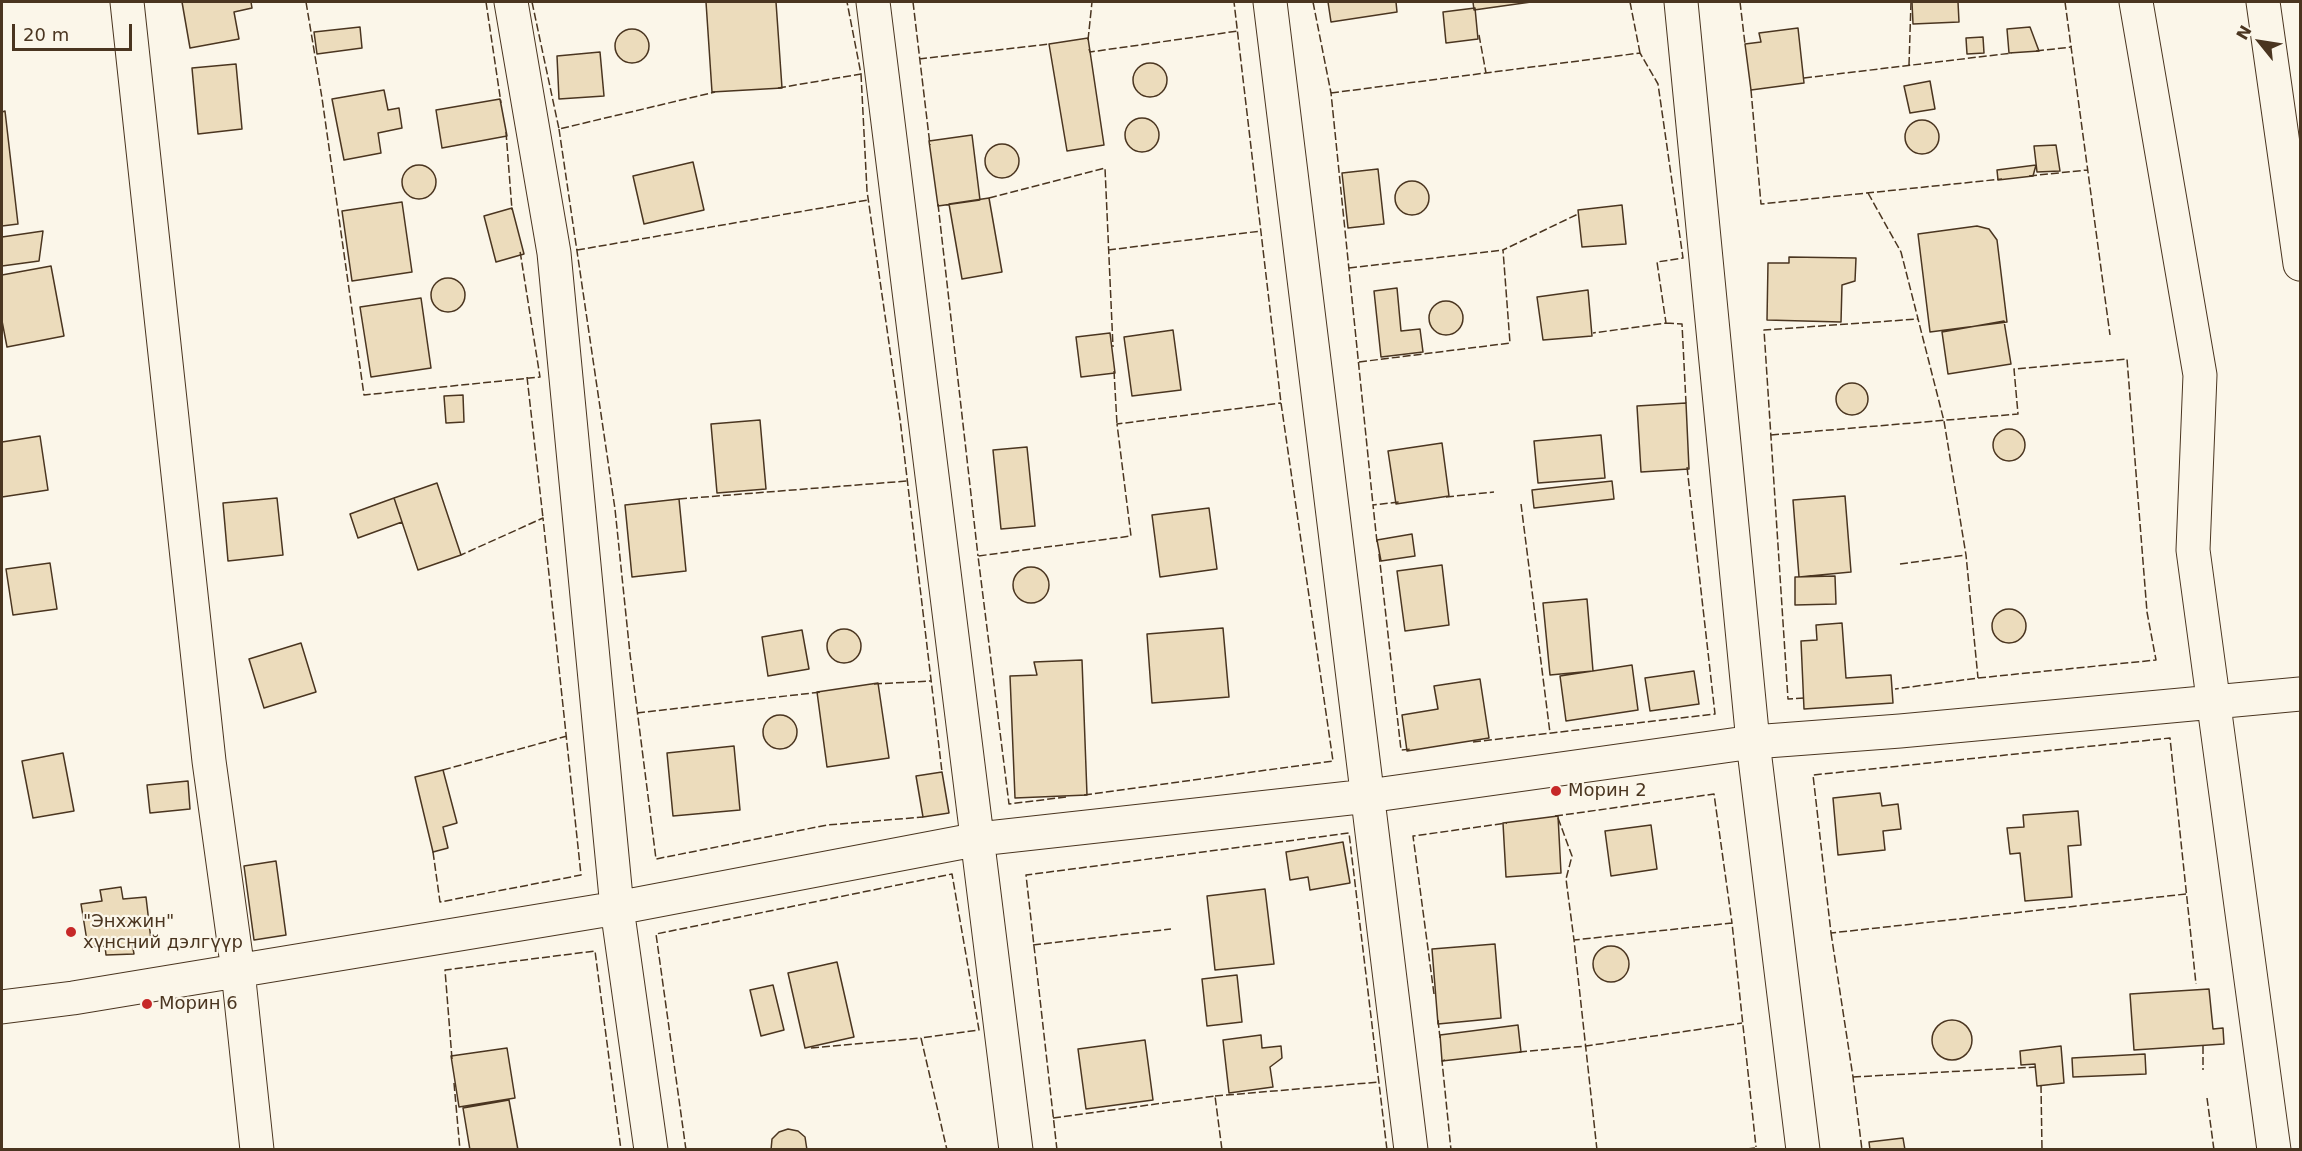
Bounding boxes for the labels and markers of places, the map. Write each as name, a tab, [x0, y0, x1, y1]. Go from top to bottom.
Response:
place label: Морин 2	[1568, 780, 1647, 802]
marker: Морин 2	[1549, 784, 1563, 798]
place label: "Энхжин" хүнсний дэлгүүр	[83, 911, 243, 954]
marker: "Энхжин" хүнсний дэлгүүр	[64, 925, 78, 939]
place label: Морин 6	[159, 993, 238, 1015]
marker: Морин 6	[140, 997, 154, 1011]

